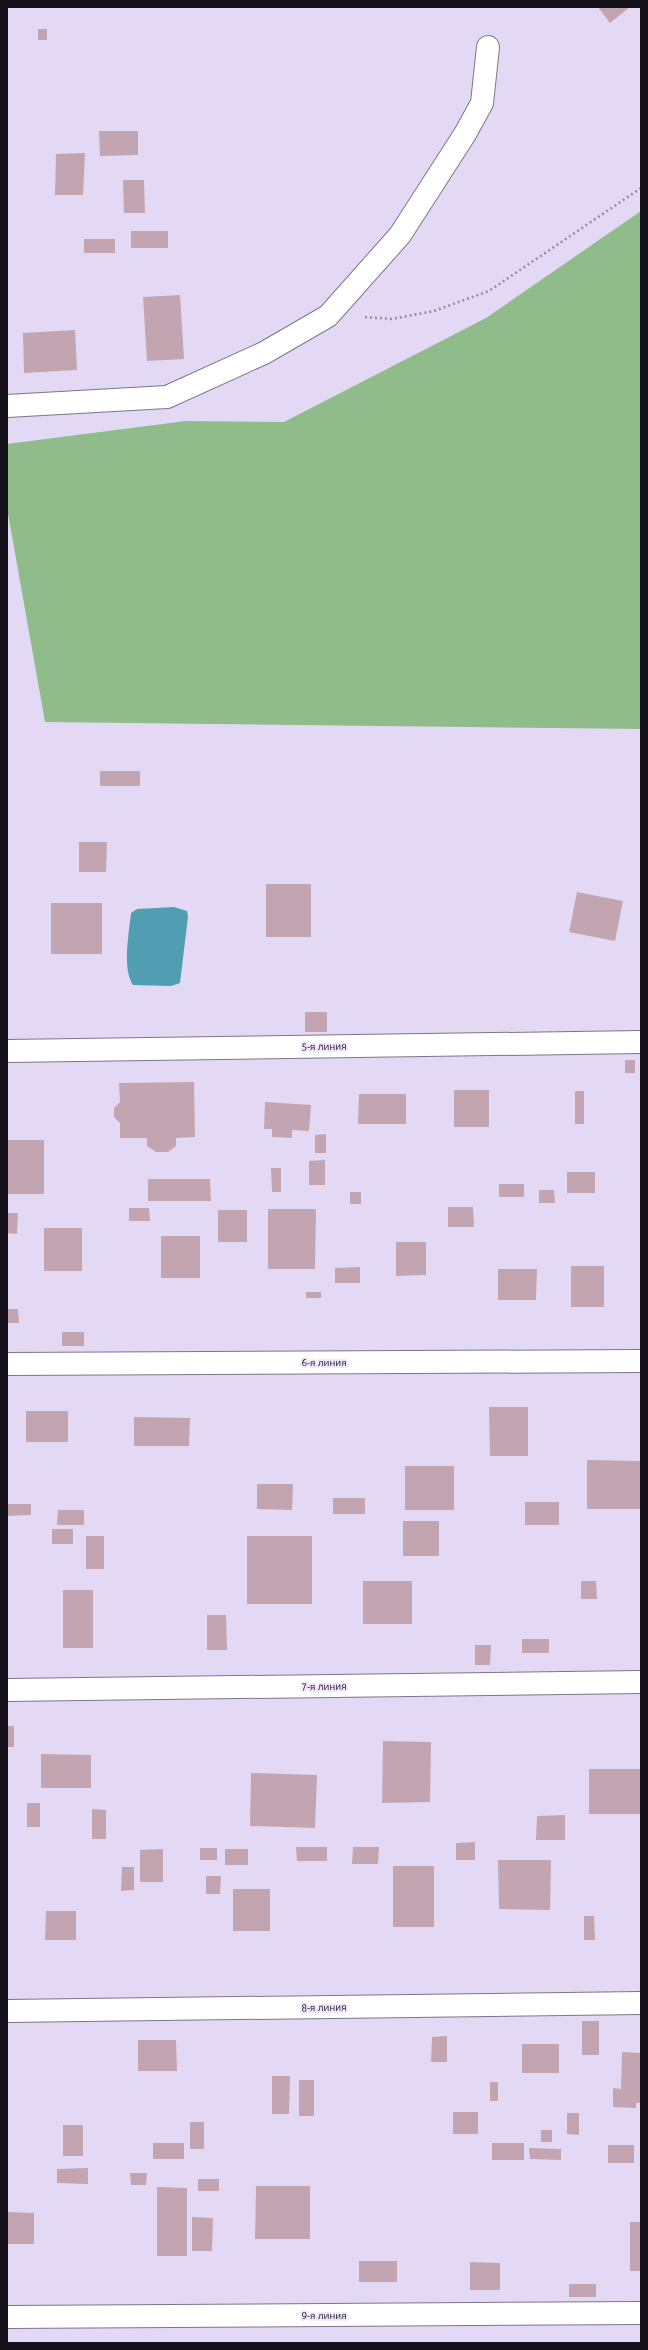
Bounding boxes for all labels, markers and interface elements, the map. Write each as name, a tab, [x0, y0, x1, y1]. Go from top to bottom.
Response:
street label: 5-я линия	[301, 1041, 347, 1052]
street label: 6-я линия	[301, 1357, 347, 1368]
street label: 7-я линия	[301, 1681, 347, 1692]
street label: 8-я линия	[301, 2002, 347, 2013]
street label: 9-я линия	[301, 2310, 347, 2321]

